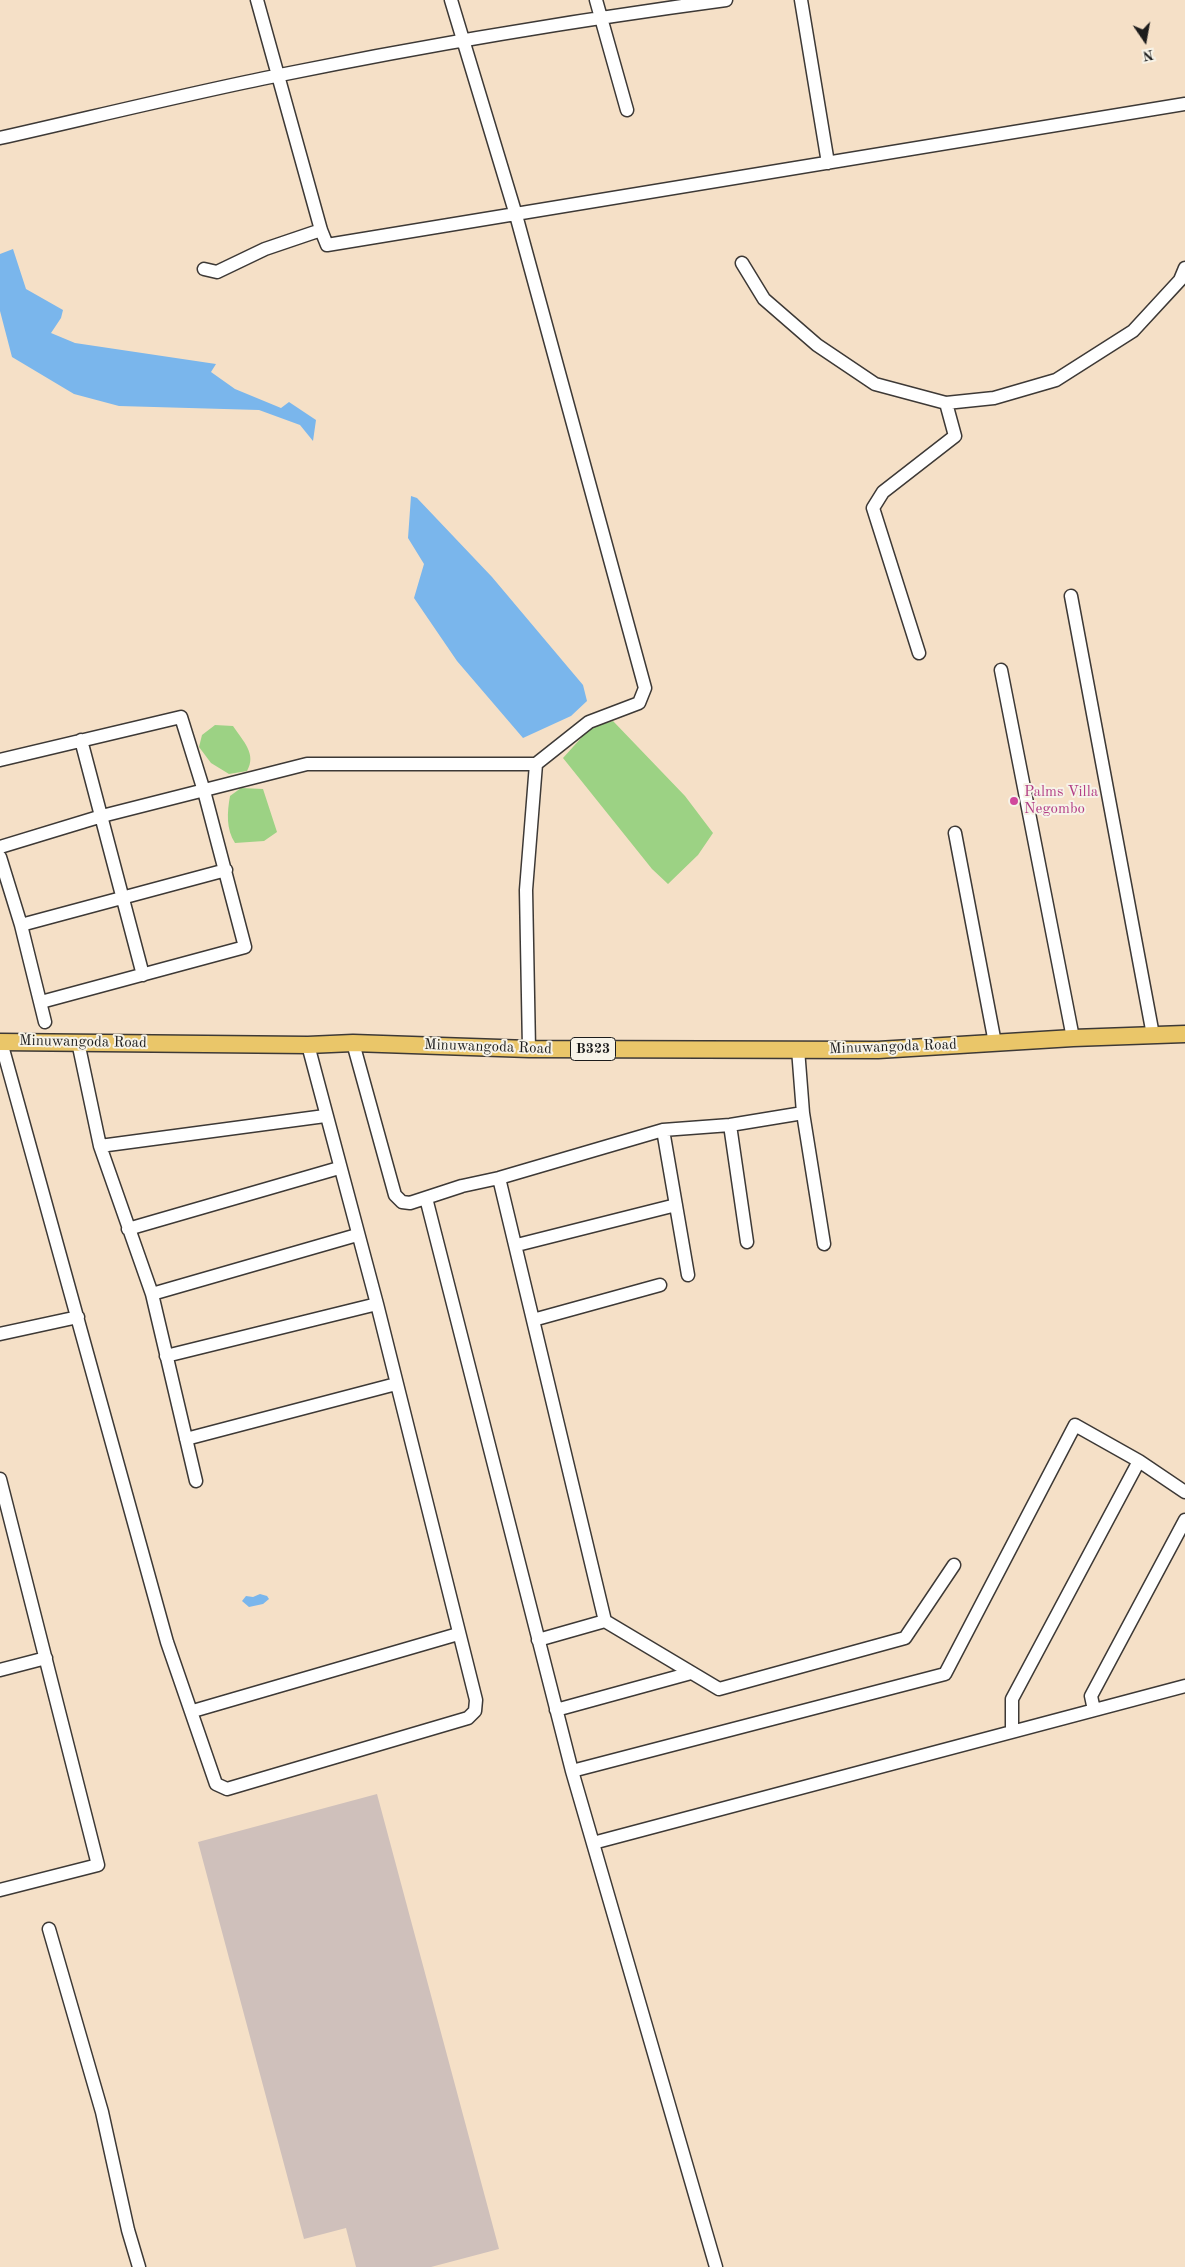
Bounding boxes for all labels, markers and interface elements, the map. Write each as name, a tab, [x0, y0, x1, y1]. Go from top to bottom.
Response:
north arrow	[1120, 15, 1170, 65]
text: N	[1141, 47, 1155, 63]
place label: Palms Villa Negombo	[1024, 783, 1098, 818]
marker: Palms Villa Negombo	[1008, 795, 1020, 807]
street label: Minuwangoda Road	[19, 1032, 147, 1052]
street label: Minuwangoda Road	[424, 1036, 552, 1058]
street label: Minuwangoda Road	[829, 1036, 957, 1058]
road number: B323	[570, 1038, 616, 1060]

